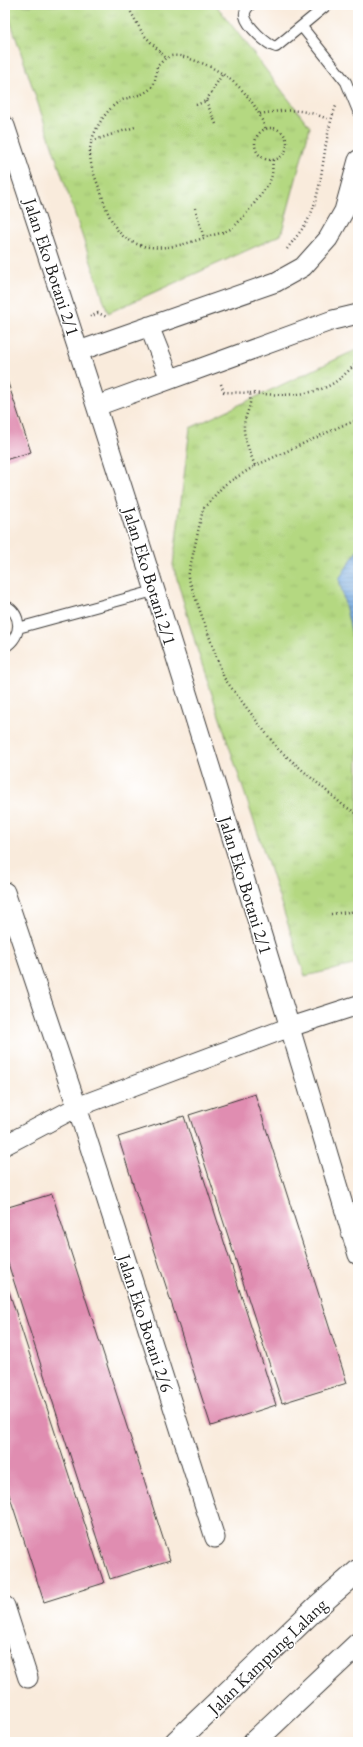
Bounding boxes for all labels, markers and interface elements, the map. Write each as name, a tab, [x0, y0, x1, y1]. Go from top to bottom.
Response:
street label: Jalan Eko Botani 2/1	[18, 193, 85, 339]
street label: Jalan Eko Botani 2/1	[117, 502, 182, 648]
street label: Jalan Eko Botani 2/1	[213, 811, 278, 957]
street label: Jalan Eko Botani 2/6	[112, 1249, 179, 1395]
street label: Jalan Kampung Lalang	[201, 1593, 332, 1720]

